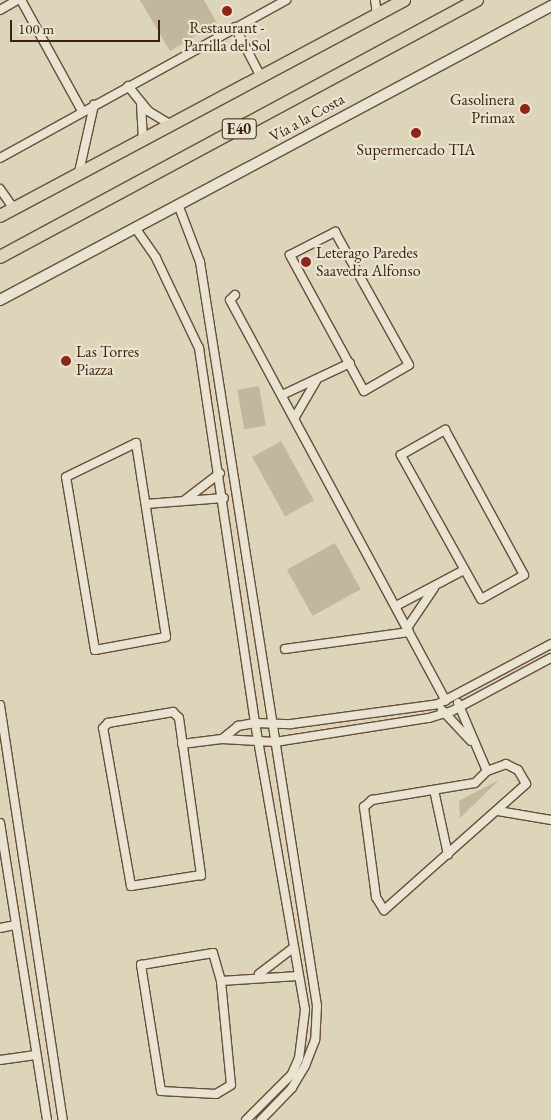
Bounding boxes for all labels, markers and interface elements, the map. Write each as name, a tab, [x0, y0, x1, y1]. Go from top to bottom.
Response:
marker: Restaurant - Parrilla del Sol	[221, 5, 233, 17]
scale bar	[12, 10, 162, 42]
place label: Restaurant - Parrilla del Sol	[184, 18, 270, 56]
text: 100 m	[18, 19, 54, 38]
street label: Vía a la Costa	[266, 90, 348, 146]
place label: Gasolinera Primax	[450, 90, 515, 128]
marker: Gasolinera Primax	[519, 103, 531, 115]
road number: E40	[222, 116, 256, 142]
marker: Supermercado TIA	[410, 127, 422, 139]
place label: Supermercado TIA	[357, 140, 475, 160]
place label: Leterago Paredes Saavedra Alfonso	[316, 243, 421, 281]
marker: Leterago Paredes Saavedra Alfonso	[300, 256, 312, 268]
place label: Las Torres Piazza	[76, 342, 139, 380]
marker: Las Torres Piazza	[60, 355, 72, 367]

